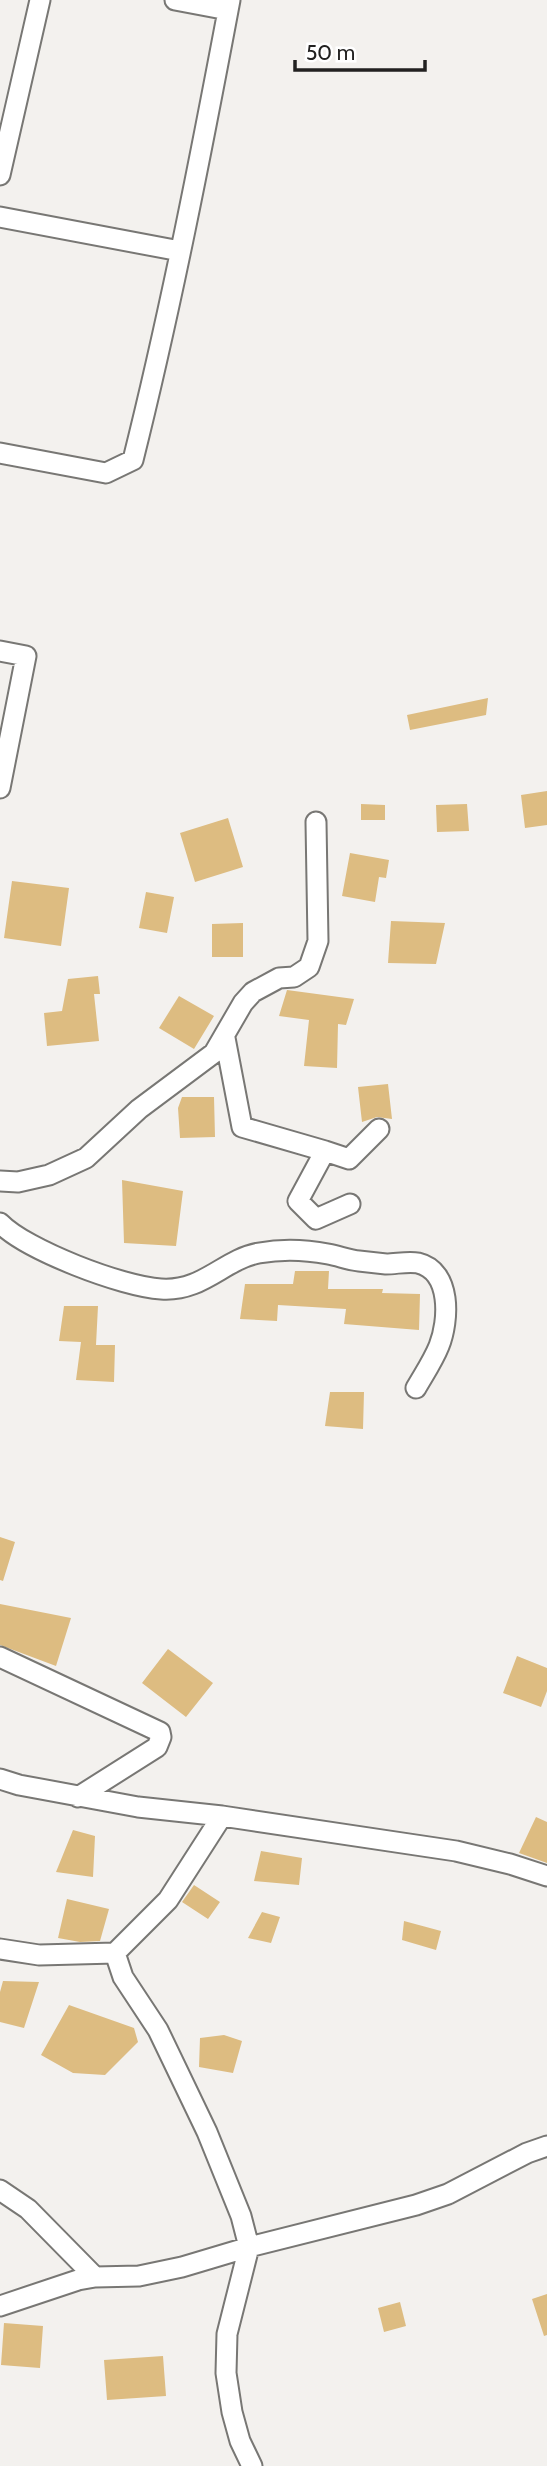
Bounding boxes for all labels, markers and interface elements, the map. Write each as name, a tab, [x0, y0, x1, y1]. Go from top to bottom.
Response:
scale bar	[295, 28, 424, 72]
text: 50 m	[306, 40, 355, 65]

